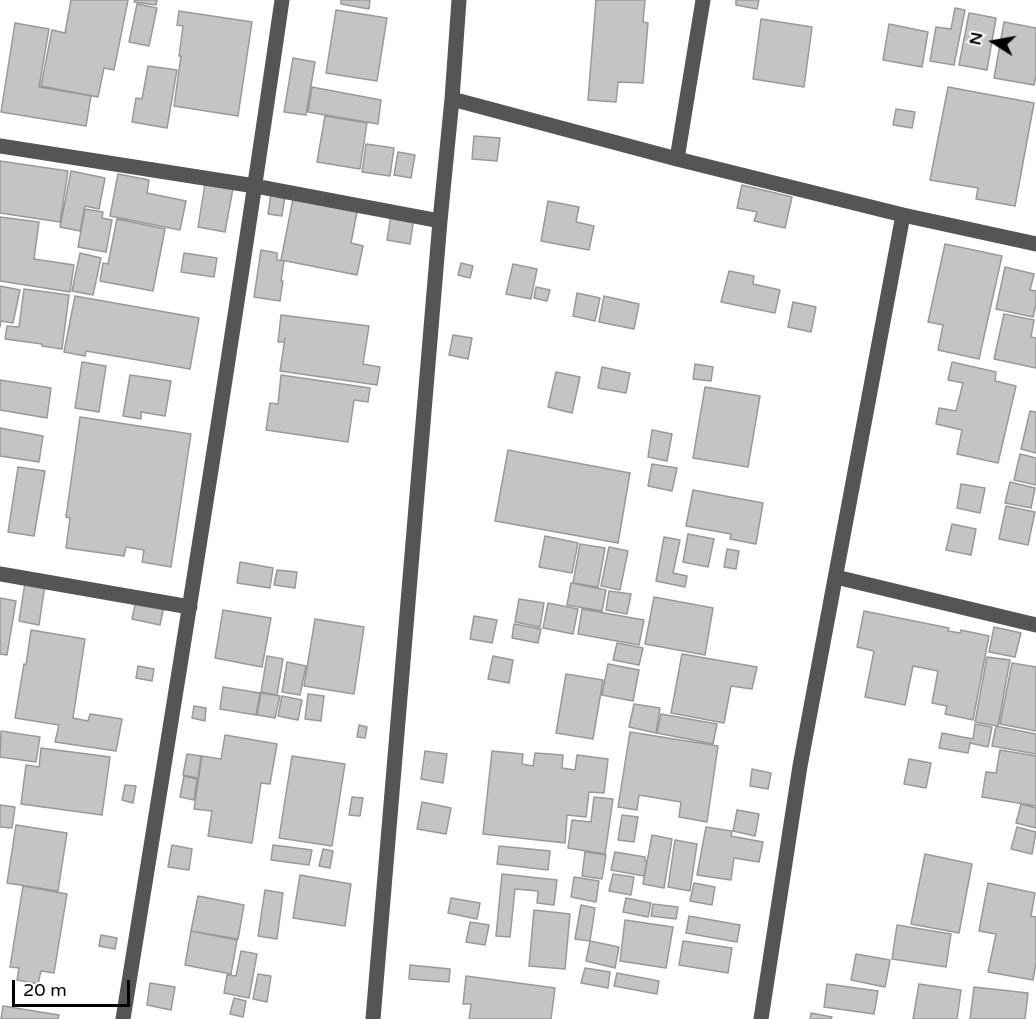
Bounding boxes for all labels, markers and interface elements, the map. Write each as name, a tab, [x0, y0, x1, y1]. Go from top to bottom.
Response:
north arrow	[964, 12, 1024, 72]
text: N	[965, 30, 987, 47]
scale bar	[15, 968, 134, 1006]
text: 20 m	[23, 979, 67, 1001]

